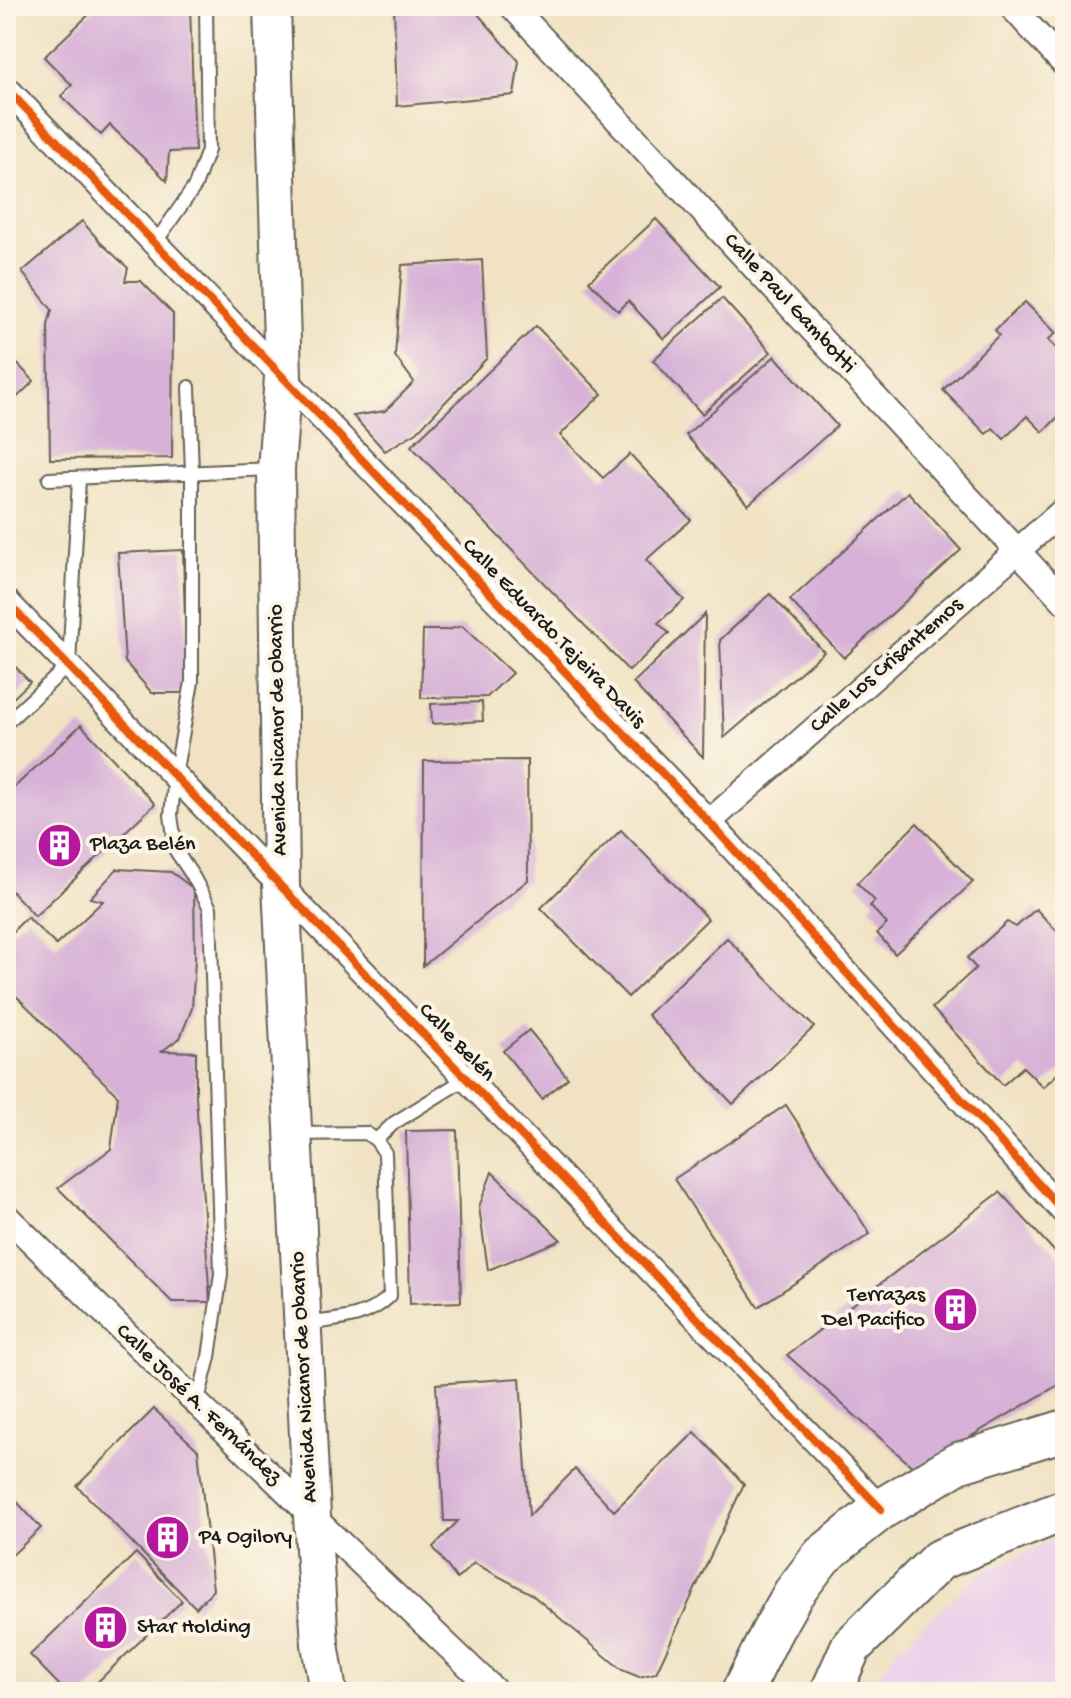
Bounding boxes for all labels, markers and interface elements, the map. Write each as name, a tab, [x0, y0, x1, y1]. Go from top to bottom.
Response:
street label: Calle Paul Gambotti	[717, 228, 861, 380]
street label: Calle Eduardo Tejeira Davis	[456, 534, 651, 735]
street label: Calle Los Crisantemos	[805, 592, 969, 739]
street label: Avenida Nicanor de Obarrio	[264, 604, 294, 856]
building icon: Plaza Belén	[35, 821, 83, 869]
place label: Plaza Belén	[89, 832, 196, 858]
street label: Calle Belén	[412, 998, 500, 1088]
street label: Avenida Nicanor de Obarrio	[285, 1251, 325, 1503]
place label: Terrazas Del Pacifico	[820, 1283, 926, 1334]
building icon: Terrazas Del Pacifico	[932, 1285, 980, 1333]
street label: Calle José A. Fernández	[110, 1319, 287, 1492]
building icon: P4 Ogilory	[144, 1514, 192, 1562]
place label: P4 Ogilory	[198, 1525, 292, 1551]
building icon: Star Holding	[82, 1604, 130, 1652]
place label: Star Holding	[137, 1615, 251, 1641]

